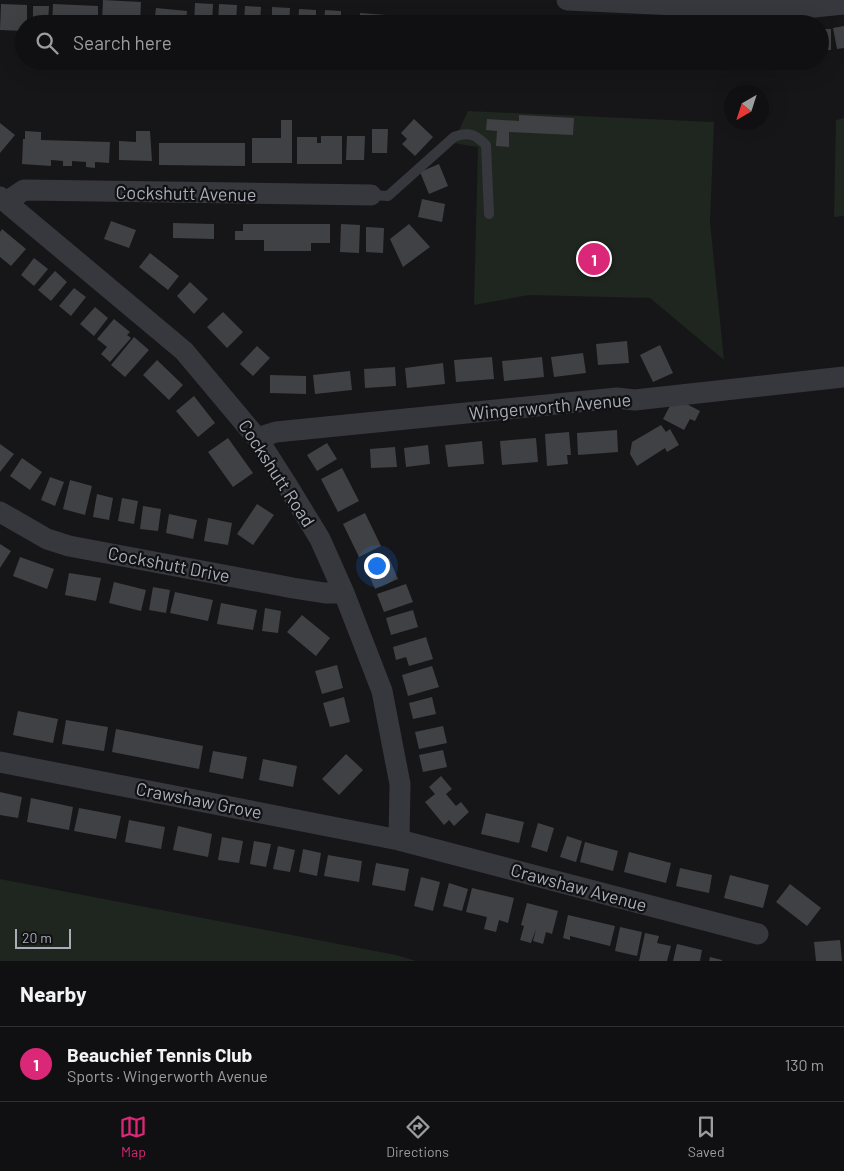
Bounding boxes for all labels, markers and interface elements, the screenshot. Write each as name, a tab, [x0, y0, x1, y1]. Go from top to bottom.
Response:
search box	[15, 15, 829, 70]
icon: search	[33, 29, 61, 57]
text: Search here	[73, 31, 172, 54]
north arrow	[724, 85, 769, 130]
street label: Cockshutt Avenue	[115, 181, 257, 205]
pin: 1	[578, 240, 610, 278]
street label: Wingerworth Avenue	[468, 388, 632, 424]
street label: Cockshutt Road	[234, 415, 320, 531]
street label: Cockshutt Drive	[106, 541, 232, 587]
your location	[364, 553, 390, 579]
street label: Crawshaw Grove	[134, 777, 264, 823]
street label: Crawshaw Avenue	[508, 858, 650, 916]
scale bar	[15, 926, 71, 949]
text: 20 m	[22, 929, 52, 946]
text: Nearby	[20, 981, 86, 1006]
text: Beauchief Tennis Club	[67, 1043, 252, 1066]
text: 1	[33, 1055, 39, 1074]
text: 130 m	[785, 1055, 824, 1074]
text: Sports · Wingerworth Avenue	[67, 1066, 268, 1085]
tab: Map	[119, 1113, 147, 1160]
tab: Directions	[386, 1113, 449, 1160]
tab: Saved	[688, 1113, 725, 1160]

